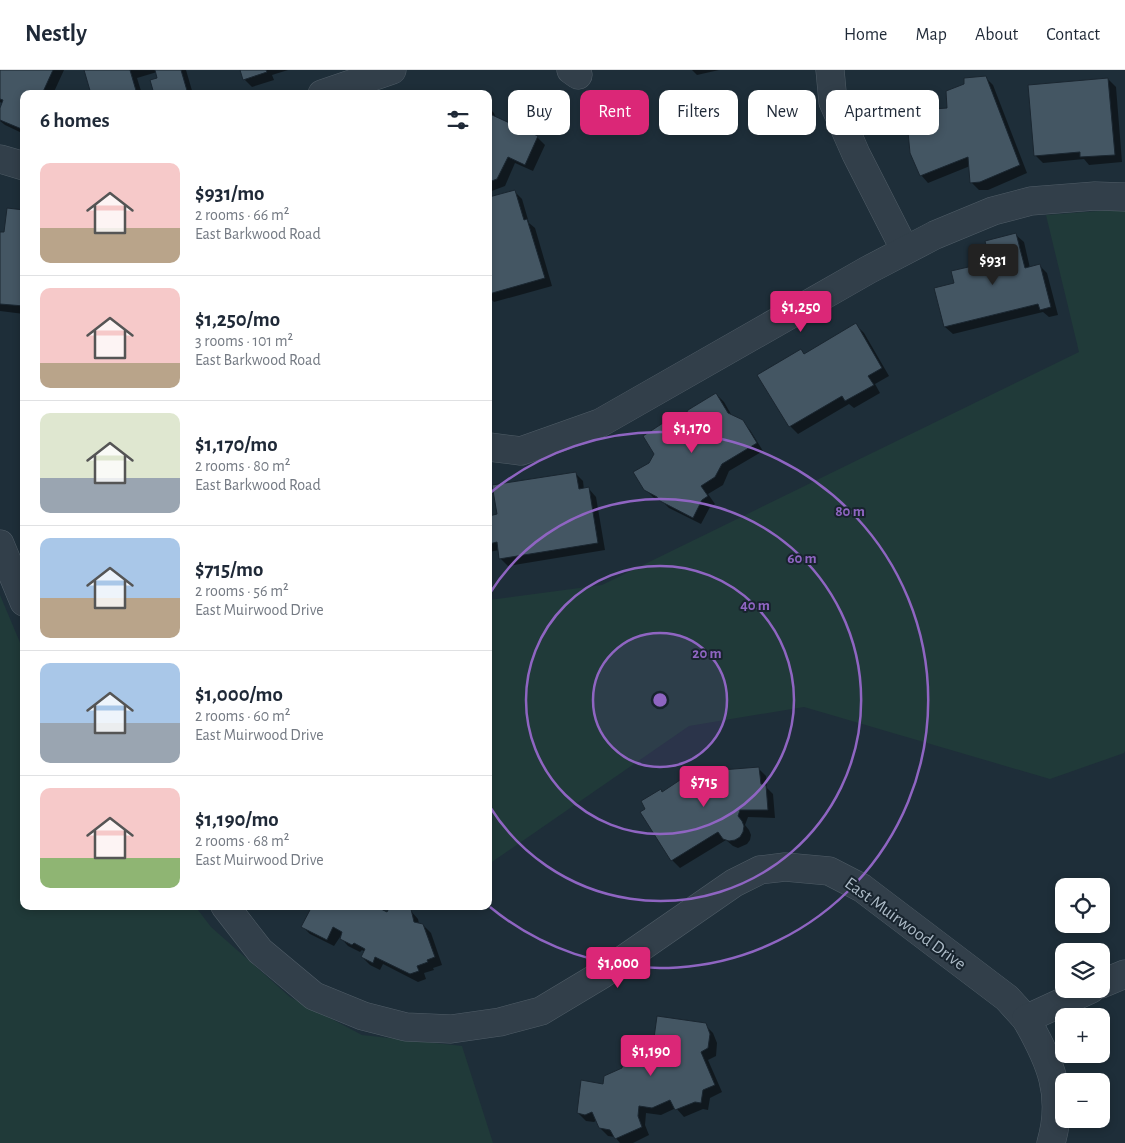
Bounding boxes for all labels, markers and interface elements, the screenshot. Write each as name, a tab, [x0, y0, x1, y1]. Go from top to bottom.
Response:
text: Nestly	[25, 22, 87, 46]
text: Home	[844, 26, 887, 44]
text: Map	[915, 26, 947, 44]
text: About	[975, 26, 1018, 44]
text: Contact	[1046, 26, 1100, 44]
chip: Buy	[508, 90, 570, 135]
chip: Rent	[580, 90, 649, 135]
chip: Filters	[659, 90, 738, 135]
chip: New	[748, 90, 816, 135]
chip: Apartment	[826, 90, 939, 135]
icon: filters	[444, 106, 472, 134]
text: 6 homes	[40, 110, 110, 131]
icon: home	[80, 183, 140, 243]
text: $931/mo	[195, 183, 265, 204]
text: 2 rooms · 66 m²	[195, 207, 289, 223]
text: East Barkwood Road	[195, 226, 321, 242]
pin: $931	[963, 244, 1023, 286]
text: $931	[979, 252, 1007, 268]
pin: $1,250	[760, 290, 842, 333]
text: $1,250	[781, 299, 821, 315]
icon: home	[80, 308, 140, 368]
text: $1,250/mo	[195, 309, 280, 330]
text: 3 rooms · 101 m²	[195, 333, 293, 349]
text: East Barkwood Road	[195, 352, 321, 368]
pin: $1,170	[651, 412, 733, 454]
text: $1,170	[673, 420, 711, 436]
icon: home	[80, 433, 140, 493]
text: $1,170/mo	[195, 434, 278, 455]
text: 2 rooms · 80 m²	[195, 458, 290, 474]
text: East Barkwood Road	[195, 477, 321, 493]
text: 80 m	[835, 504, 865, 519]
text: 60 m	[787, 551, 817, 566]
icon: home	[80, 558, 140, 618]
text: $715/mo	[195, 559, 263, 580]
text: 2 rooms · 56 m²	[195, 583, 289, 599]
text: 40 m	[740, 598, 770, 613]
text: East Muirwood Drive	[195, 602, 324, 618]
text: 20 m	[692, 646, 722, 661]
icon: home	[80, 683, 140, 743]
text: $1,000/mo	[195, 684, 283, 705]
centre of rings	[651, 691, 669, 709]
text: 2 rooms · 60 m²	[195, 708, 290, 724]
text: East Muirwood Drive	[195, 727, 324, 743]
pin: $715	[674, 766, 734, 808]
text: $715	[691, 774, 717, 790]
icon: home	[80, 808, 140, 868]
text: $1,190/mo	[195, 809, 279, 830]
text: 2 rooms · 68 m²	[195, 833, 289, 849]
text: East Muirwood Drive	[195, 852, 324, 868]
street label: East Muirwood Drive	[841, 874, 969, 974]
map controls	[1055, 878, 1110, 1128]
button: locate	[1055, 878, 1110, 933]
button: layers	[1055, 943, 1110, 998]
pin: $1,000	[577, 946, 659, 989]
text: $1,000	[597, 955, 639, 971]
button: +	[1055, 1008, 1110, 1063]
pin: $1,190	[610, 1034, 692, 1077]
text: $1,190	[632, 1043, 670, 1059]
button: −	[1055, 1073, 1110, 1128]

